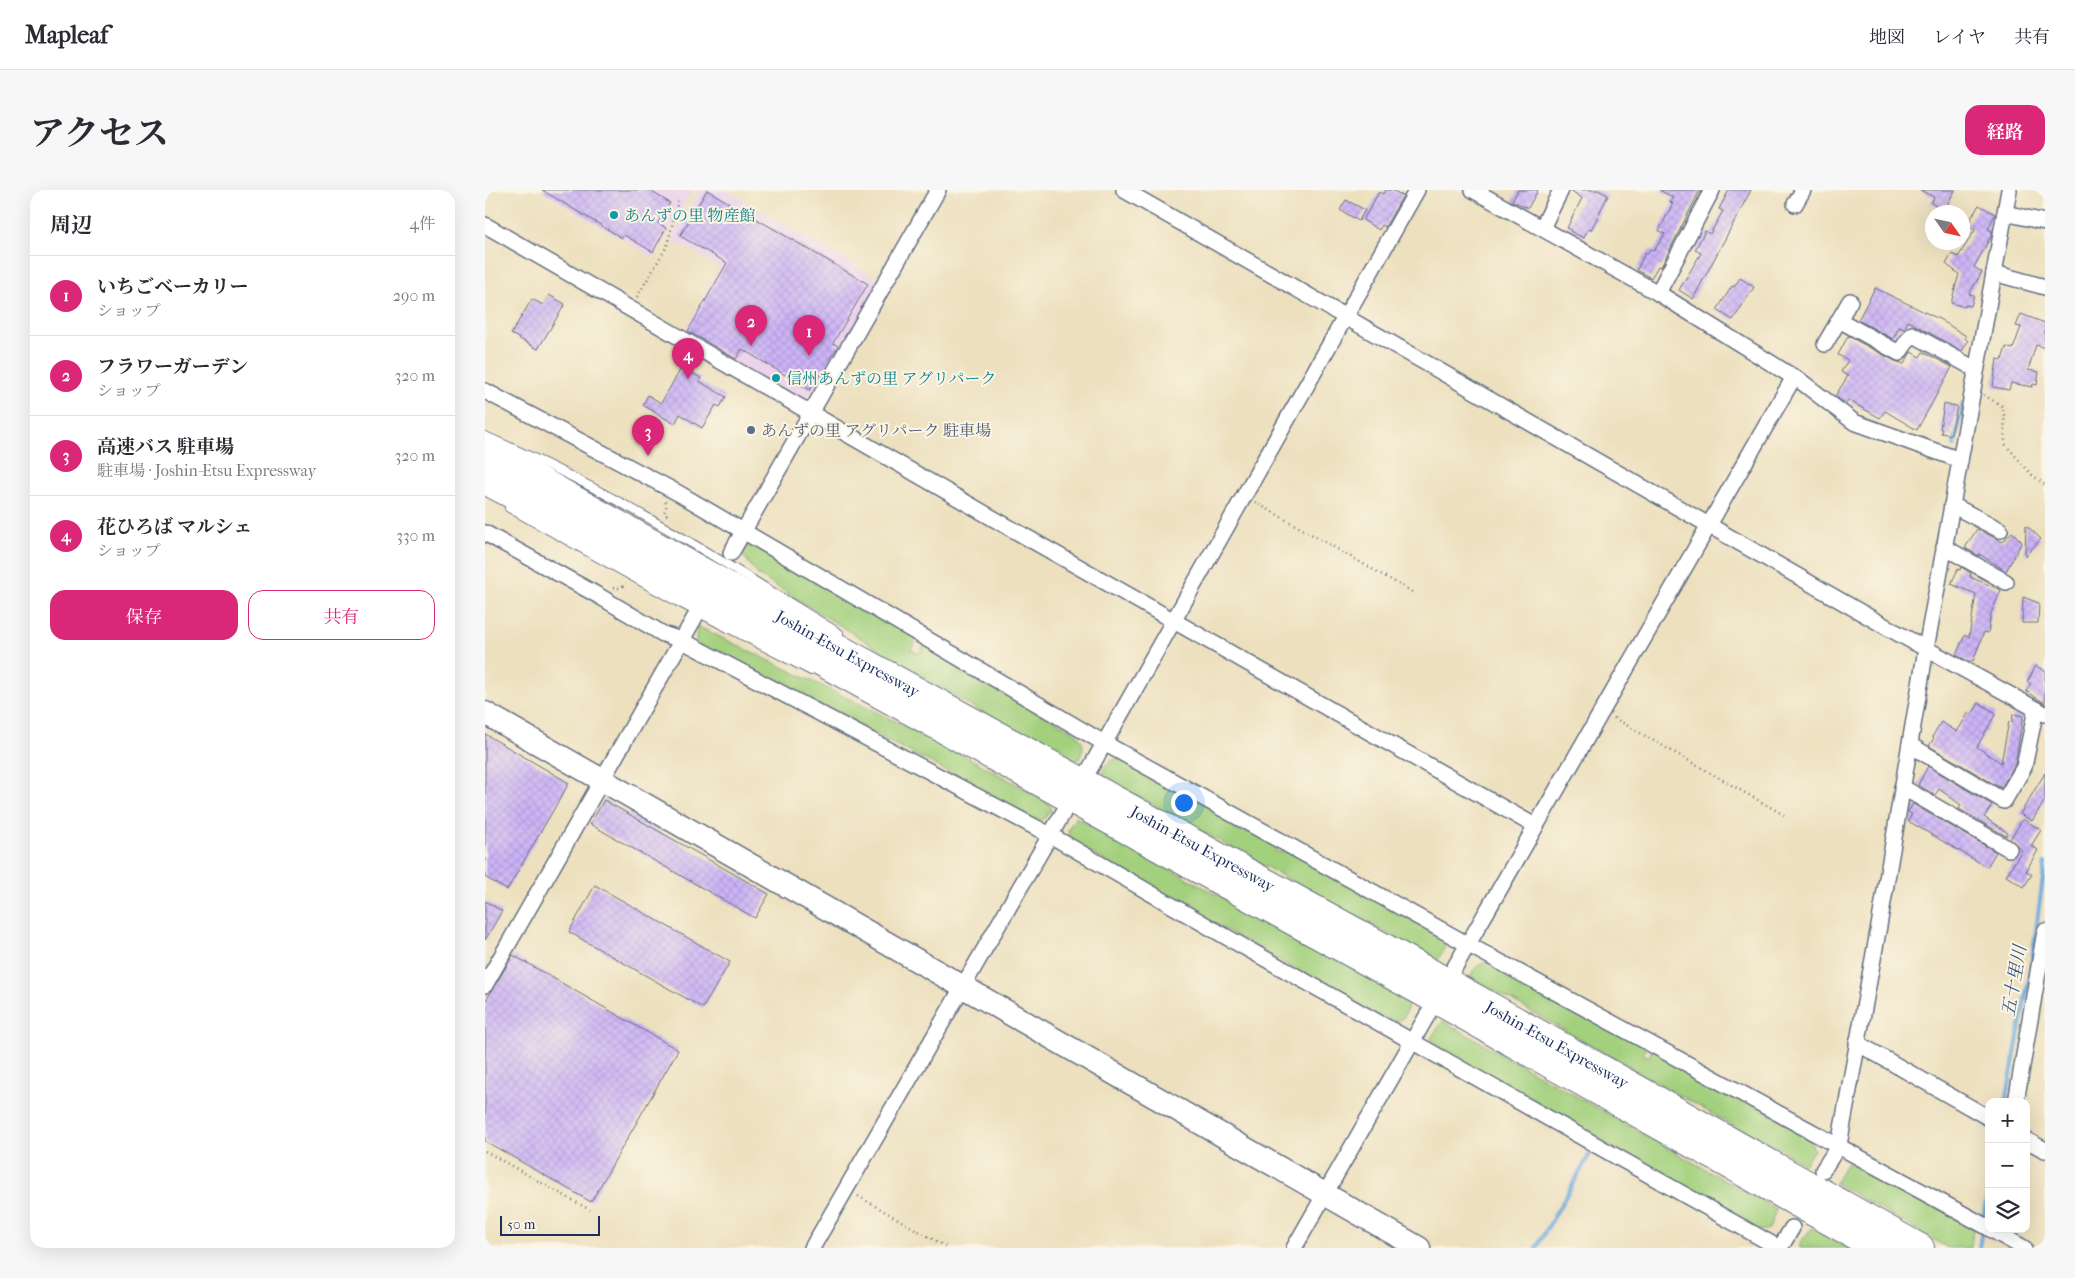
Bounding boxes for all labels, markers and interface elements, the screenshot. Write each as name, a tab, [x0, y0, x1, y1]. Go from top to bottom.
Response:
text: Mapleaf	[25, 21, 108, 49]
text: 地図	[1869, 27, 1905, 48]
text: レイヤ	[1933, 27, 1986, 48]
text: 共有	[2014, 27, 2050, 48]
button: 経路	[1965, 105, 2045, 155]
text: アクセス	[30, 113, 169, 154]
north arrow	[1925, 205, 1970, 250]
place label: あんずの里 物産館	[624, 206, 755, 225]
marker: あんずの里 物産館	[608, 209, 620, 221]
text: 周辺	[50, 213, 92, 237]
text: 4件	[410, 214, 435, 233]
text: いちごベーカリー	[97, 276, 249, 298]
text: 1	[63, 286, 69, 305]
text: 290 m	[393, 286, 435, 305]
text: ショップ	[97, 301, 161, 320]
pin: 2	[735, 305, 767, 346]
pin: 1	[793, 315, 825, 356]
pin: 4	[672, 338, 704, 379]
text: フラワーガーデン	[97, 356, 248, 378]
text: 2	[62, 366, 70, 385]
text: 320 m	[395, 366, 435, 385]
place label: 信州あんずの里 アグリパーク	[786, 369, 996, 388]
marker: 信州あんずの里 アグリパーク	[770, 372, 782, 384]
text: ショップ	[97, 381, 161, 400]
pin: 3	[632, 415, 664, 456]
place label: あんずの里 アグリパーク 駐車場	[761, 421, 991, 440]
marker: あんずの里 アグリパーク 駐車場	[745, 424, 757, 436]
text: 高速バス 駐車場	[97, 436, 234, 458]
text: 3	[63, 446, 69, 465]
text: 320 m	[395, 446, 435, 465]
text: 駐車場 · Joshin-Etsu Expressway	[97, 461, 316, 480]
text: 花ひろば マルシェ	[97, 516, 252, 538]
text: 4	[61, 526, 71, 545]
text: 330 m	[396, 526, 435, 545]
text: ショップ	[97, 541, 161, 560]
button: 保存	[50, 590, 238, 640]
button: 共有	[248, 590, 435, 640]
street label: Joshin-Etsu Expressway	[771, 605, 923, 701]
your location	[1171, 790, 1197, 816]
street label: Joshin-Etsu Expressway	[1126, 801, 1278, 896]
water label: 五十里川	[1998, 942, 2031, 1018]
street label: Joshin-Etsu Expressway	[1480, 996, 1632, 1093]
map controls	[1985, 1098, 2030, 1233]
button: +	[1985, 1098, 2030, 1143]
button: −	[1985, 1143, 2030, 1188]
button: layers	[1985, 1188, 2030, 1233]
scale bar	[500, 1213, 600, 1236]
text: 50 m	[507, 1216, 535, 1233]

